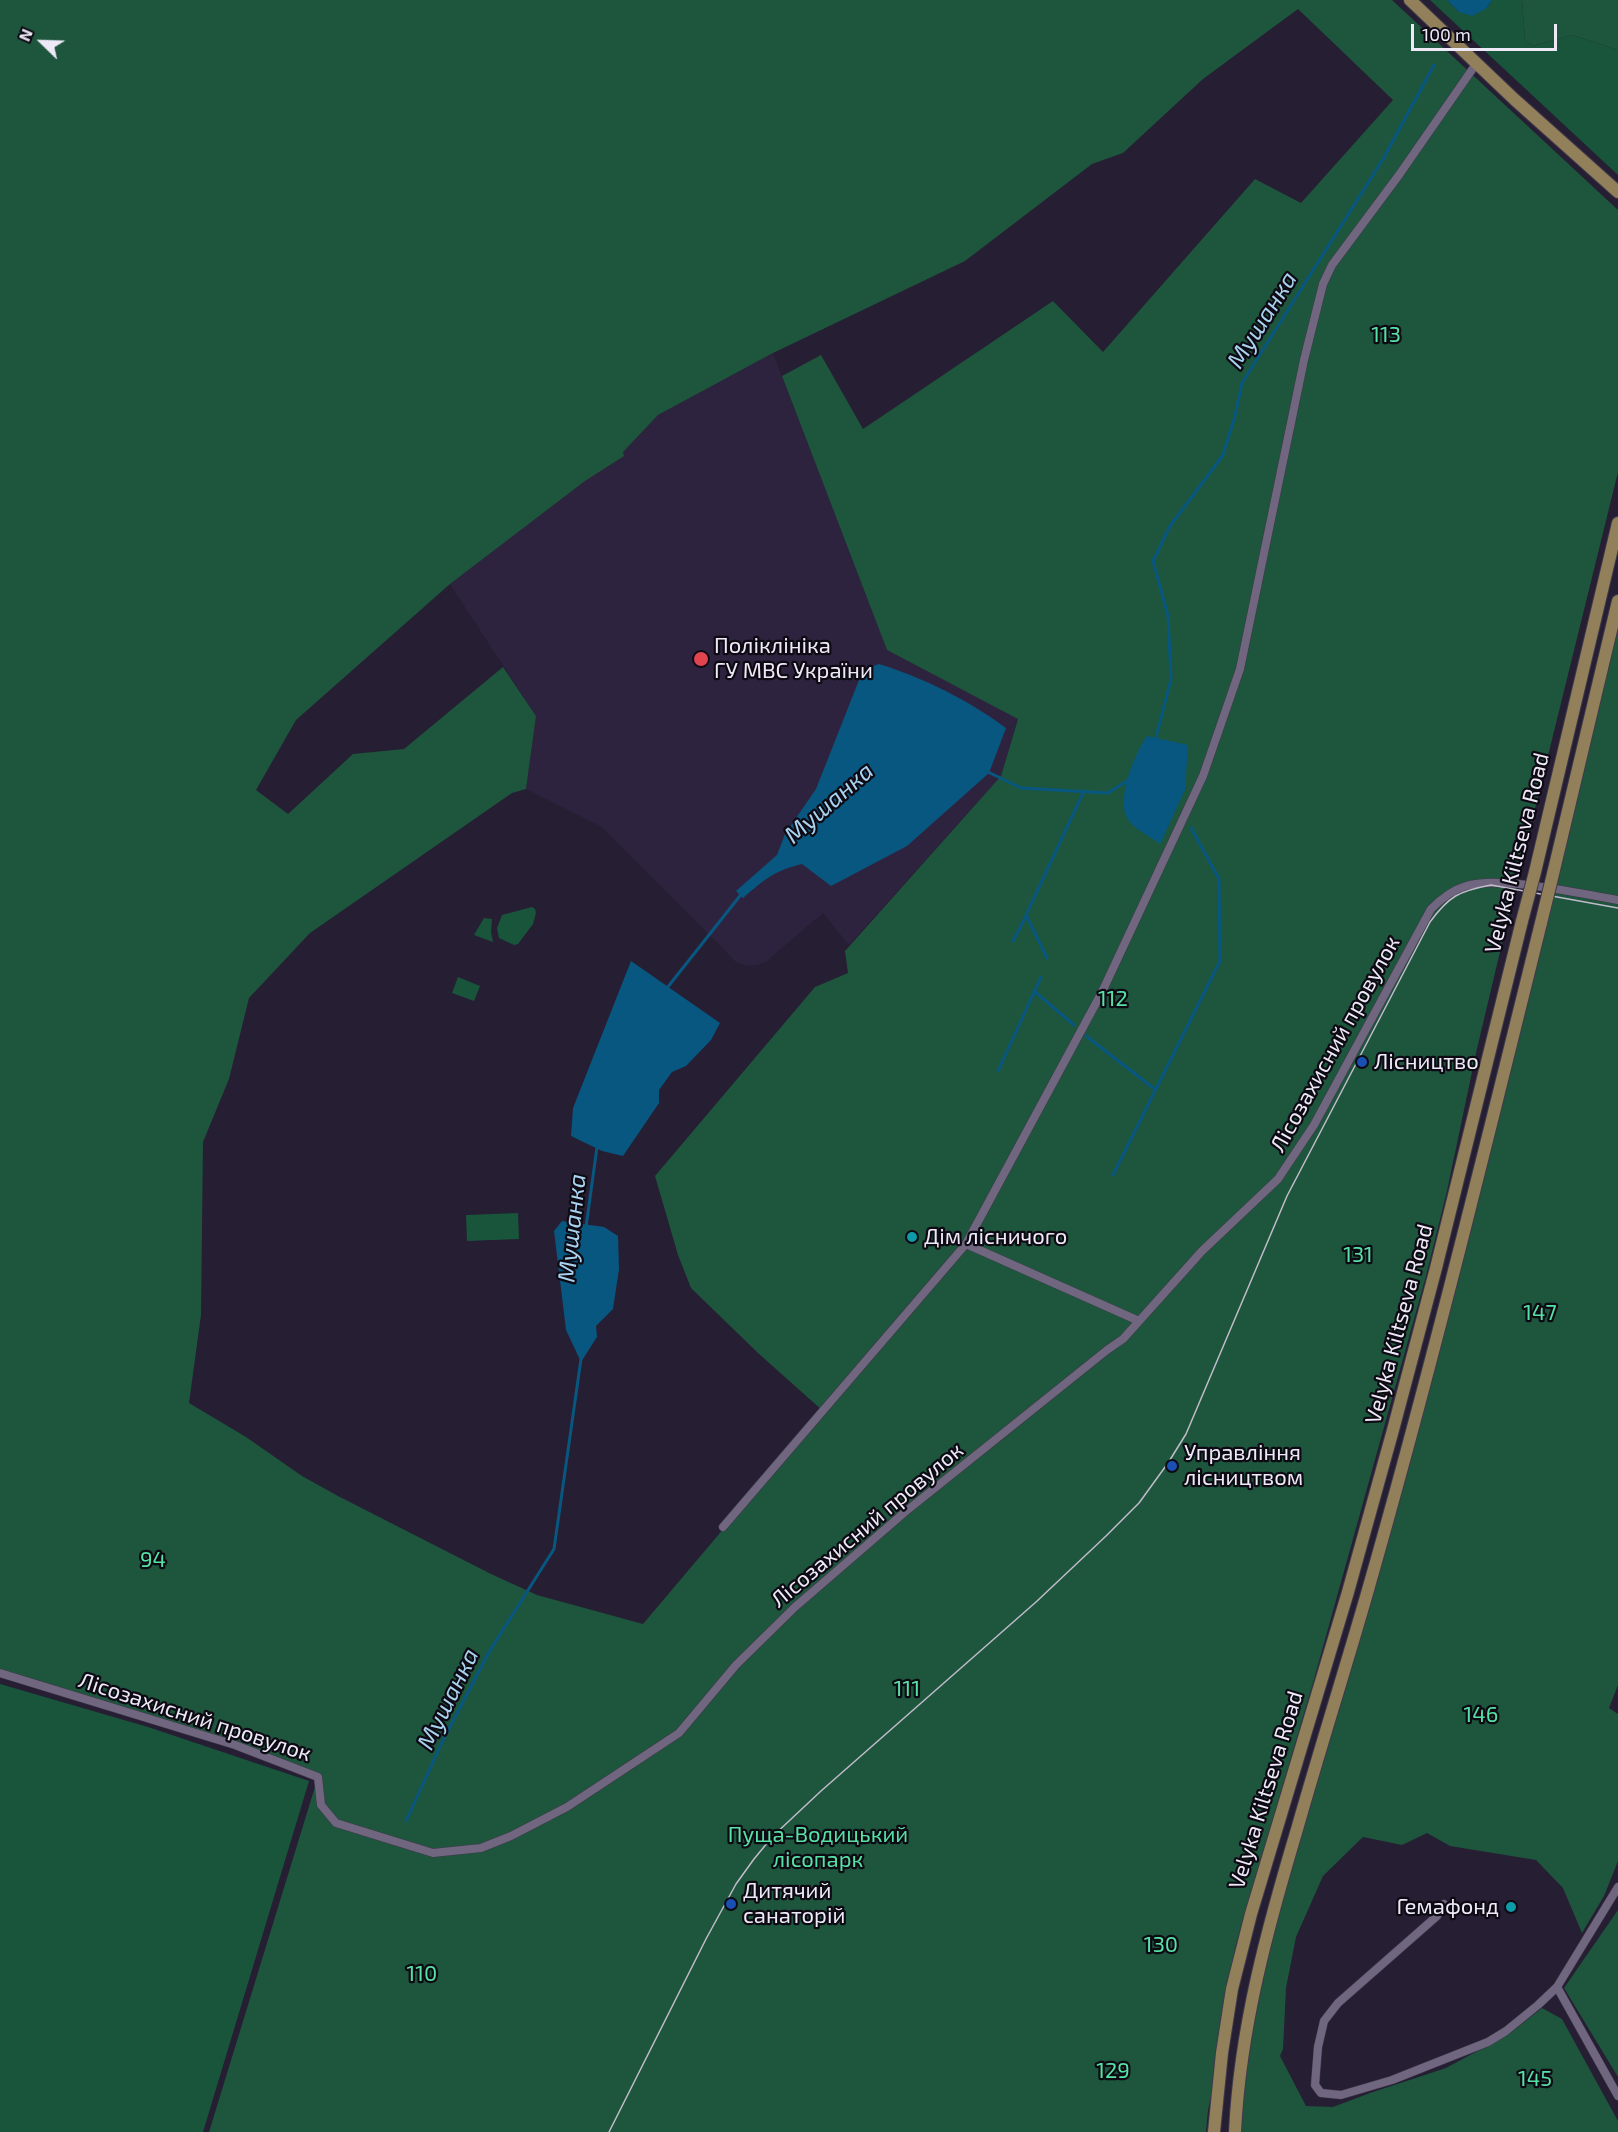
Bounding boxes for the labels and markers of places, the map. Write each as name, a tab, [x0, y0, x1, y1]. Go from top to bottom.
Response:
place label: Поліклініка ГУ МВС України	[714, 633, 873, 684]
marker: Поліклініка ГУ МВС України	[692, 650, 710, 668]
place label: Лісництво	[1374, 1049, 1479, 1075]
marker: Лісництво	[1355, 1055, 1369, 1069]
place label: Дім лісничого	[924, 1224, 1067, 1250]
marker: Дім лісничого	[905, 1230, 919, 1244]
place label: Управління лісництвом	[1184, 1440, 1303, 1492]
marker: Управління лісництвом	[1165, 1459, 1179, 1473]
place label: Дитячий санаторій	[743, 1878, 845, 1930]
place label: Гемафонд	[1396, 1894, 1499, 1920]
marker: Дитячий санаторій	[724, 1897, 738, 1911]
marker: Гемафонд	[1504, 1900, 1518, 1914]

